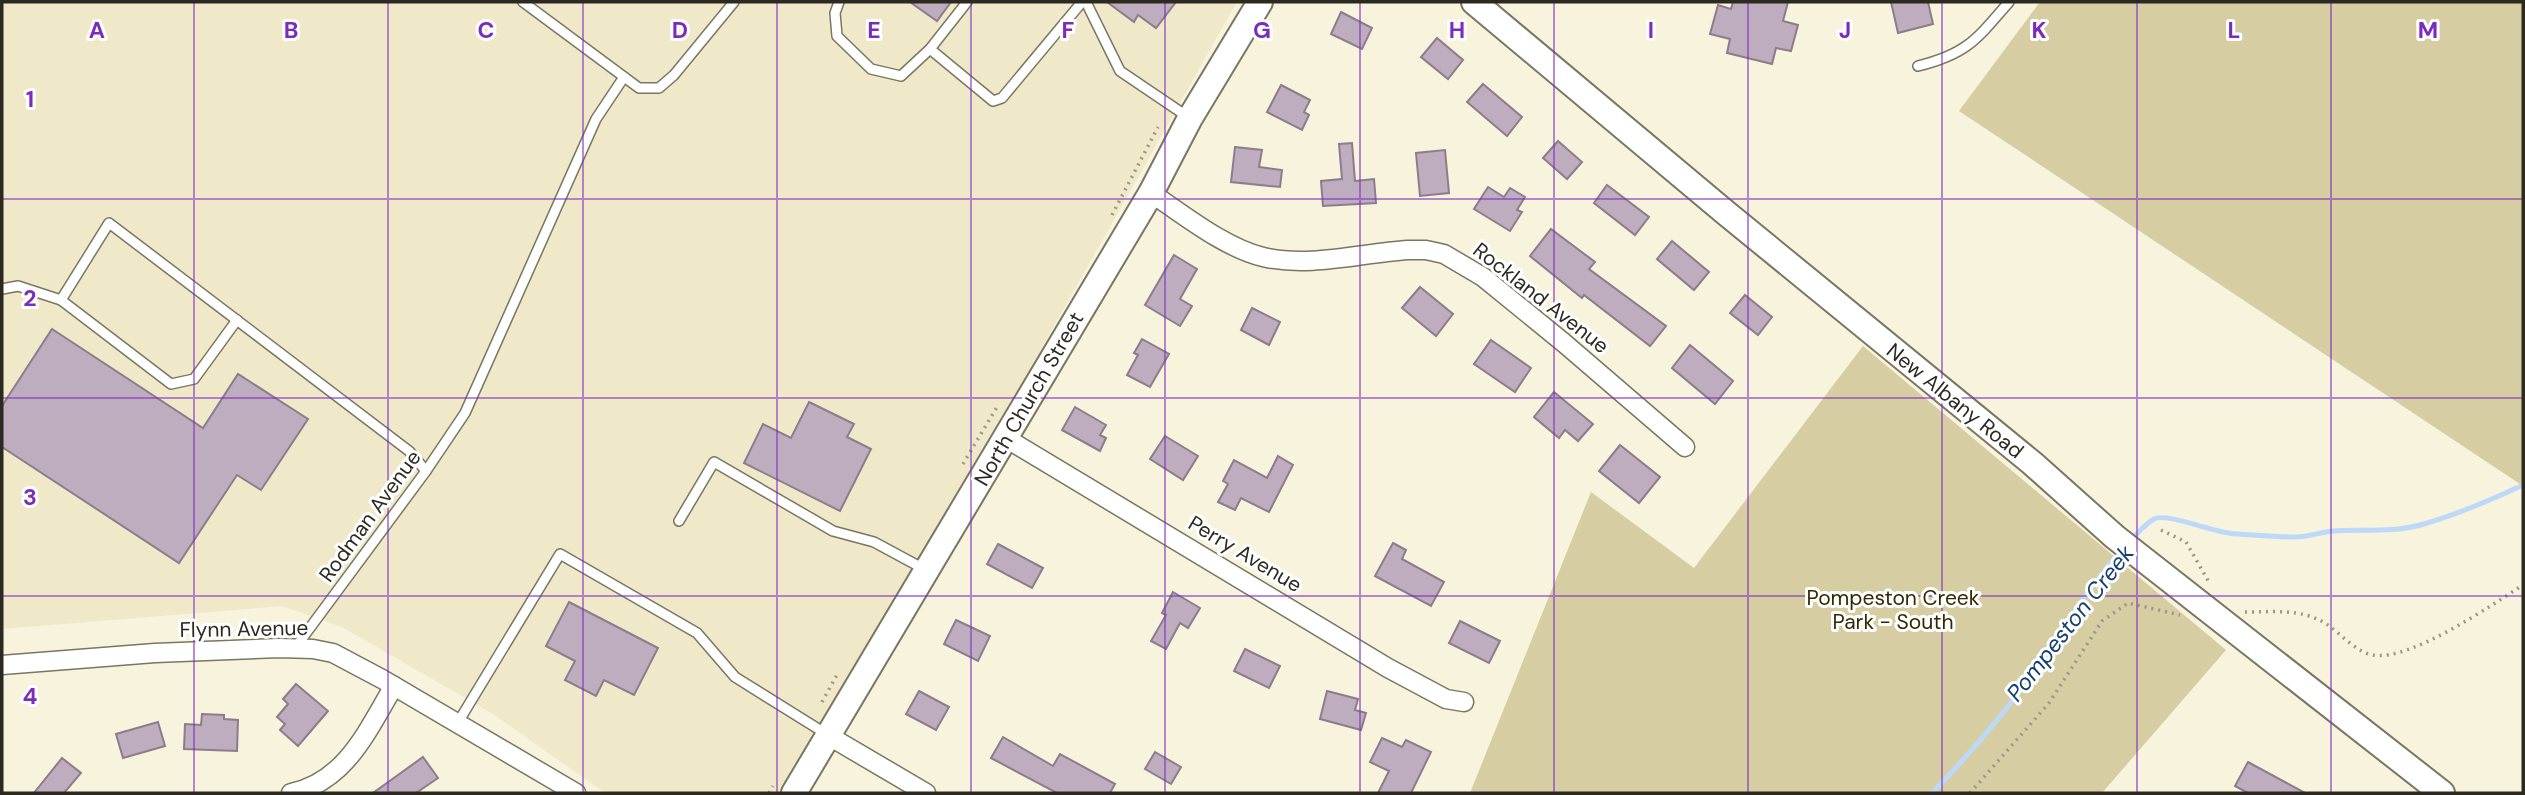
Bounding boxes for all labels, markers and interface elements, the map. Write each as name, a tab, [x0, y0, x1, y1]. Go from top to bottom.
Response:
text: A	[89, 15, 105, 45]
text: B	[284, 15, 298, 45]
text: C	[478, 15, 494, 45]
text: D	[672, 15, 688, 45]
text: E	[867, 15, 881, 45]
text: F	[1062, 15, 1075, 45]
text: G	[1253, 15, 1271, 45]
text: H	[1449, 15, 1465, 45]
text: I	[1648, 15, 1654, 45]
text: J	[1839, 15, 1851, 45]
text: K	[2031, 15, 2047, 45]
text: L	[2228, 15, 2240, 45]
text: M	[2418, 15, 2438, 45]
text: 1	[26, 84, 34, 114]
street label: Rockland Avenue	[1467, 236, 1615, 360]
text: 2	[23, 283, 37, 313]
street label: North Church Street	[968, 307, 1090, 491]
street label: New Albany Road	[1881, 337, 2029, 465]
street label: Rodman Avenue	[313, 444, 427, 588]
text: 3	[23, 482, 37, 512]
street label: Perry Avenue	[1183, 509, 1307, 599]
water label: Pompeston Creek	[2000, 539, 2141, 707]
park label: Pompeston Creek Park - South	[1807, 584, 1980, 636]
street label: Flynn Avenue	[179, 614, 309, 644]
text: 4	[23, 681, 38, 711]

